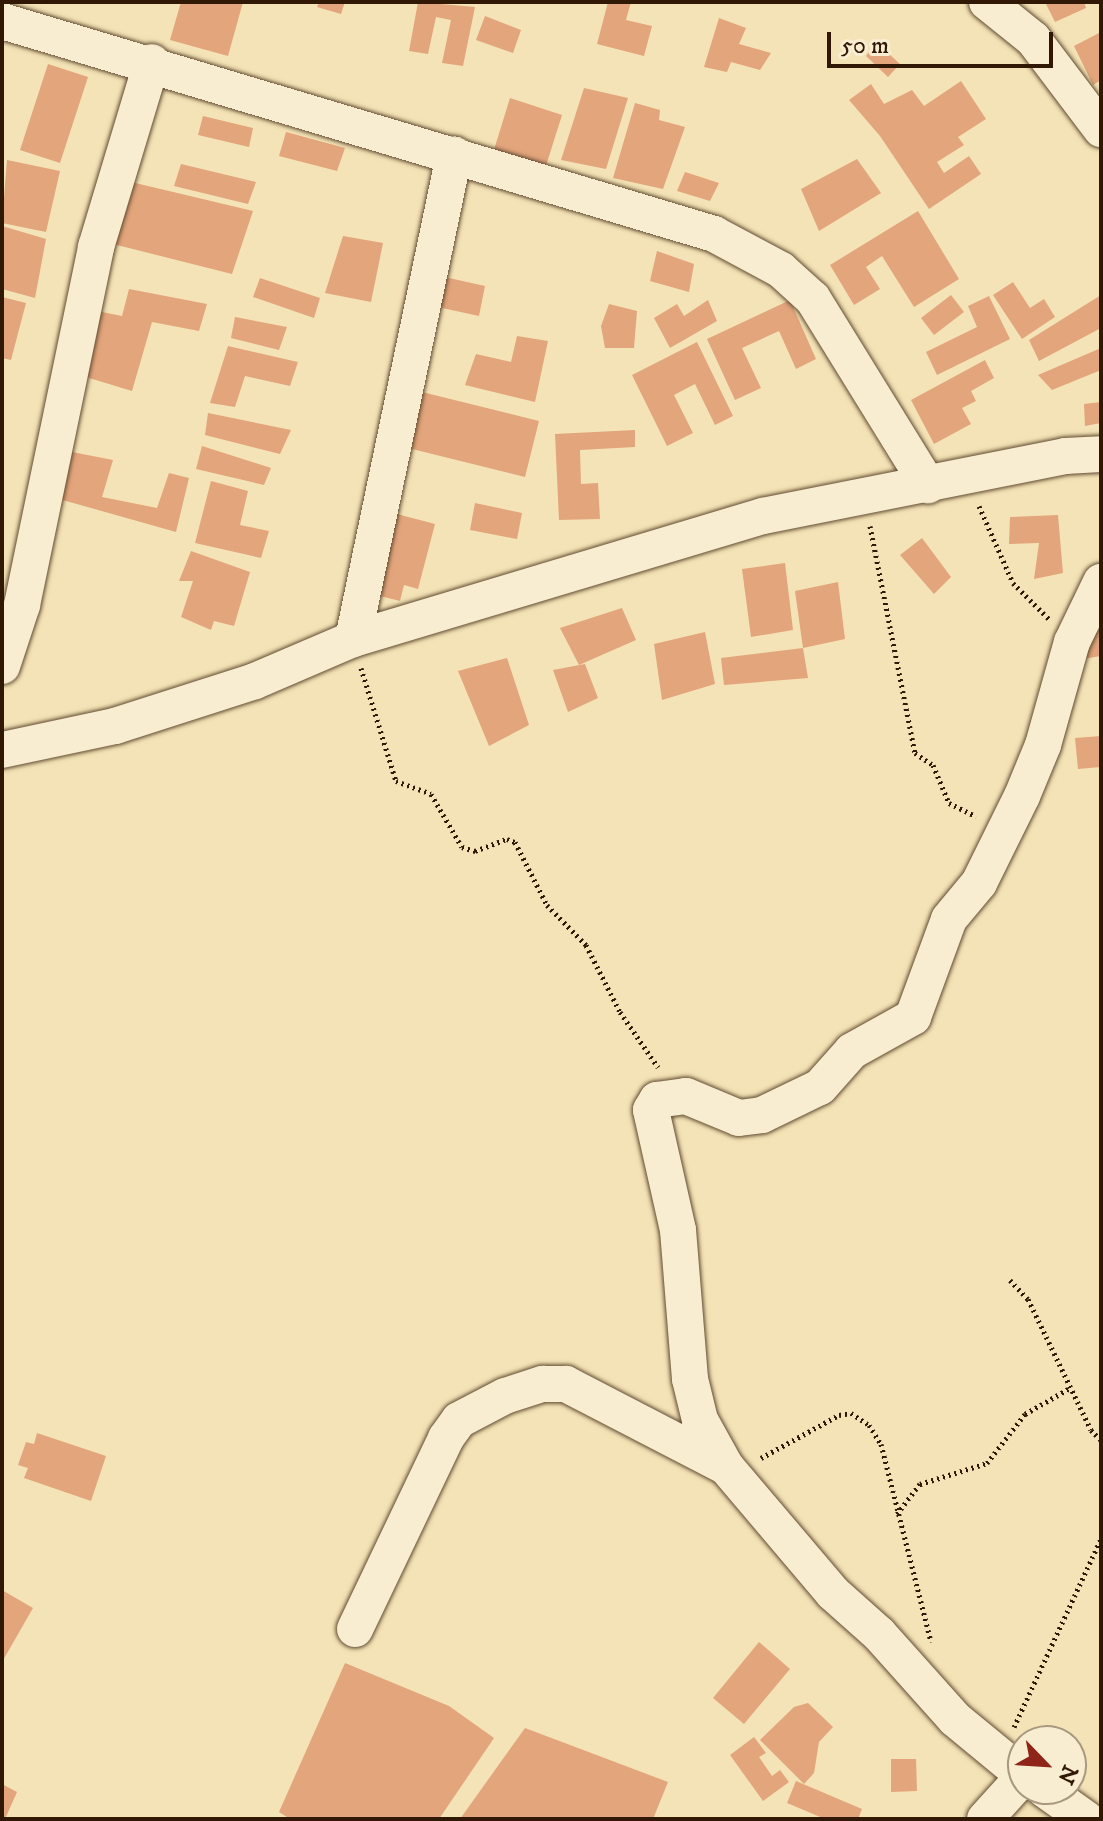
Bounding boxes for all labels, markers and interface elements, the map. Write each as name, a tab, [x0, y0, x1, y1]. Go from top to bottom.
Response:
scale bar	[831, 16, 1057, 66]
text: 50 m	[841, 31, 889, 61]
north arrow	[1007, 1725, 1087, 1805]
text: N	[1051, 1761, 1083, 1788]

